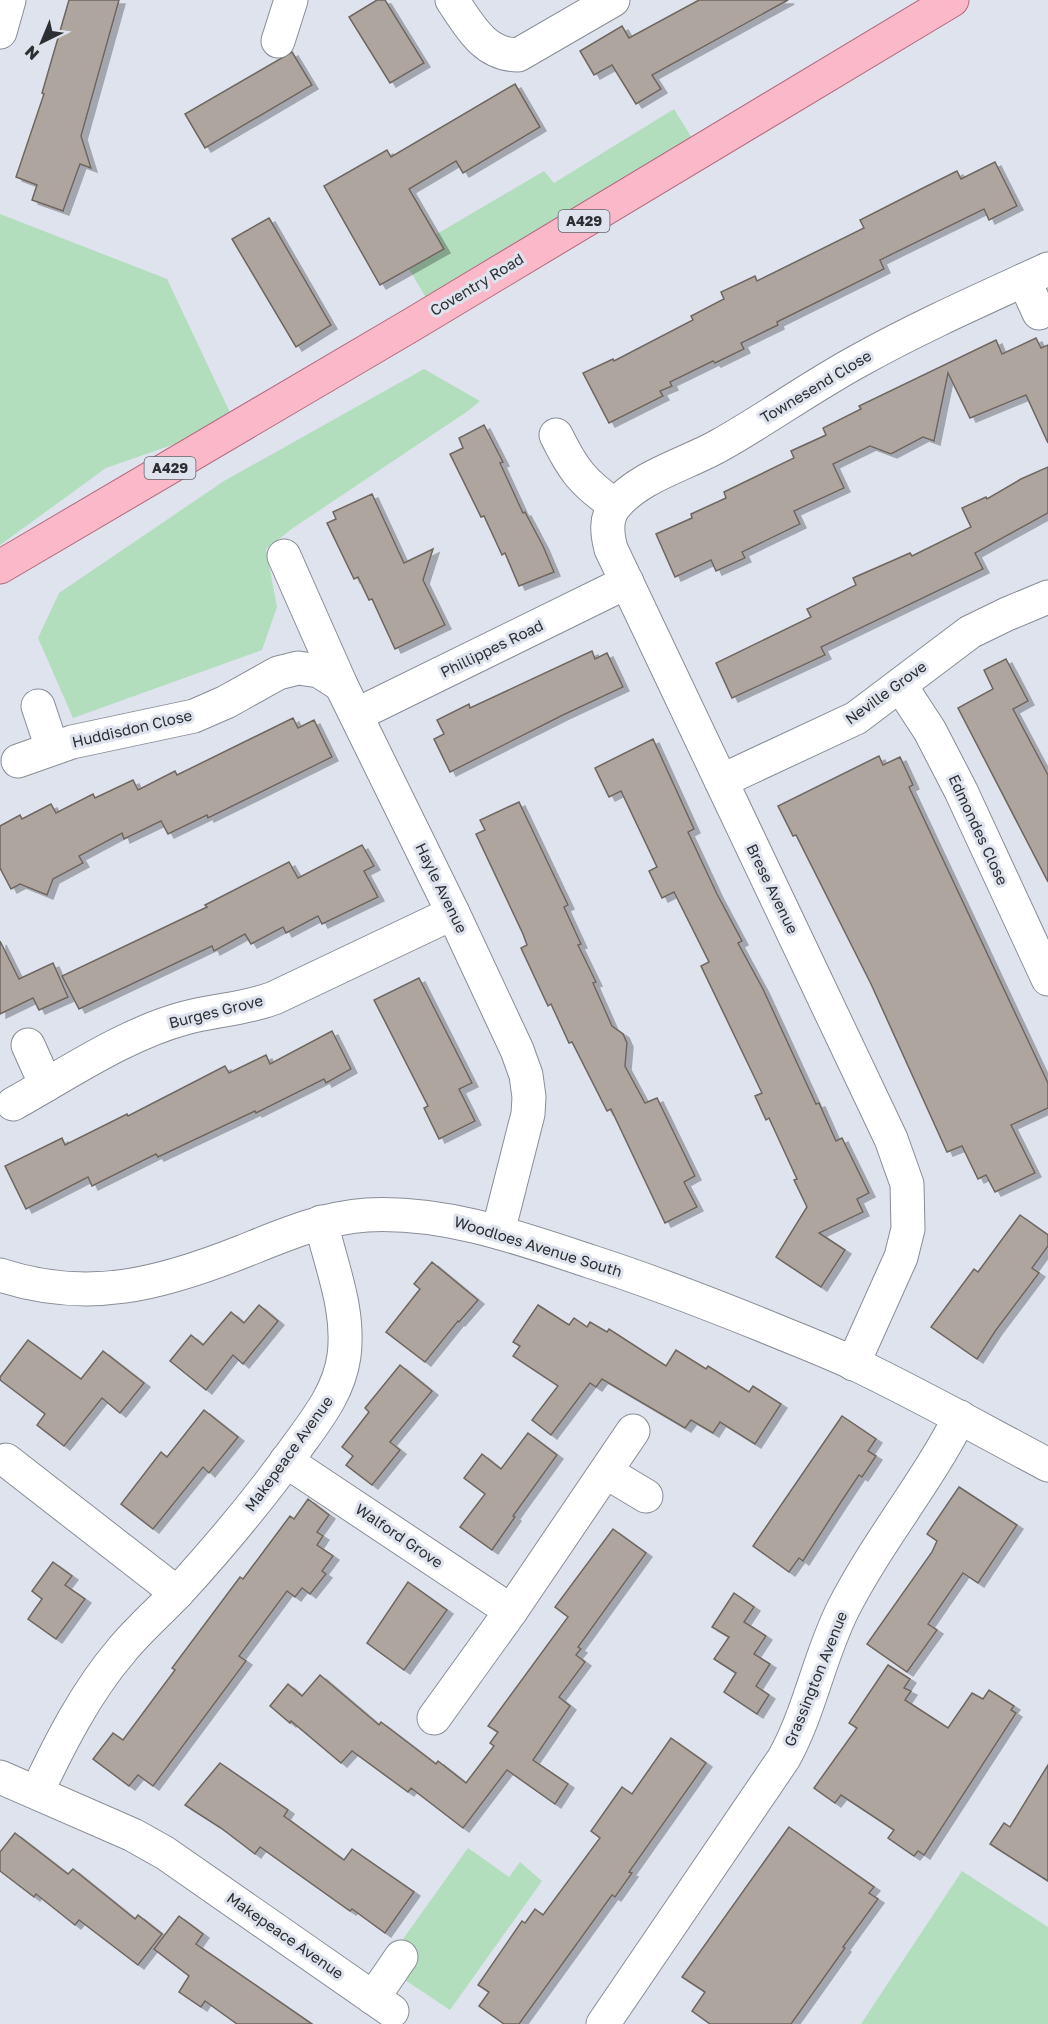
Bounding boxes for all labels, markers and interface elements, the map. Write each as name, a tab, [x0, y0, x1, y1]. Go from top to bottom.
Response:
north arrow	[12, 12, 72, 72]
text: N	[20, 42, 43, 64]
road number: A429	[558, 210, 610, 232]
street label: Coventry Road	[426, 249, 527, 319]
street label: Townesend Close	[757, 346, 874, 426]
road number: A429	[144, 457, 195, 479]
street label: Phillippes Road	[437, 615, 546, 681]
street label: Neville Grove	[841, 657, 930, 728]
street label: Huddisdon Close	[70, 705, 194, 751]
street label: Edmondes Close	[945, 771, 1013, 888]
street label: Hayle Avenue	[412, 840, 472, 936]
street label: Brese Avenue	[743, 841, 803, 937]
street label: Burges Grove	[167, 991, 265, 1031]
street label: Woodloes Avenue South	[452, 1212, 624, 1280]
street label: Makepeace Avenue	[240, 1392, 336, 1515]
street label: Walford Grove	[352, 1499, 447, 1571]
street label: Grassington Avenue	[780, 1608, 851, 1749]
street label: Makepeace Avenue	[224, 1888, 348, 1982]

